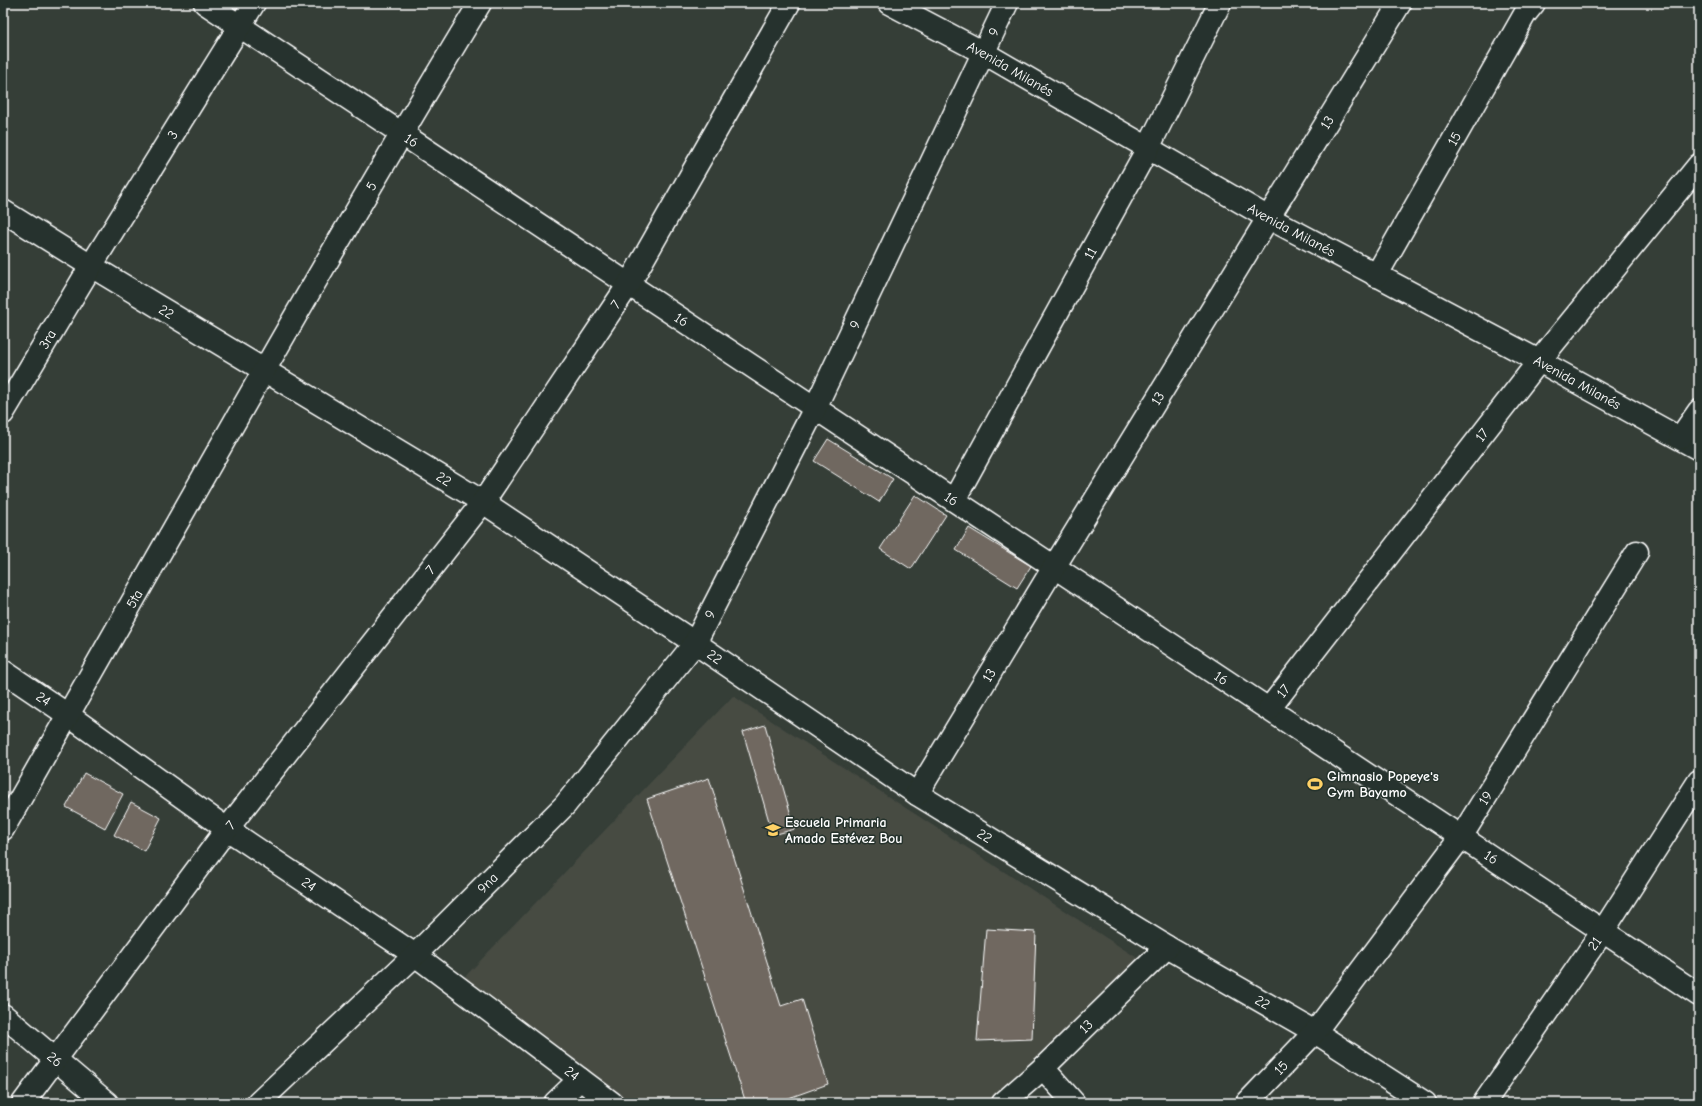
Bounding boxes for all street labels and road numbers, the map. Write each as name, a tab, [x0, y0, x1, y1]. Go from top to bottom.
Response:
street label: 9	[984, 25, 1003, 39]
street label: Avenida Milanés	[964, 37, 1057, 100]
street label: 13	[1316, 112, 1337, 132]
street label: 3	[163, 127, 182, 142]
street label: 16	[401, 129, 422, 151]
street label: 15	[1443, 129, 1465, 149]
street label: 5	[362, 178, 380, 193]
street label: Avenida Milanés	[1245, 199, 1338, 260]
street label: 11	[1080, 244, 1100, 262]
street label: 7	[607, 296, 625, 312]
street label: 22	[156, 300, 177, 323]
street label: 16	[671, 309, 692, 330]
street label: 9	[845, 317, 864, 331]
street label: 3ra	[35, 326, 60, 352]
street label: Avenida Milanés	[1531, 351, 1624, 413]
street label: 13	[1147, 389, 1168, 408]
street label: 17	[1471, 425, 1492, 445]
street label: 22	[434, 468, 455, 490]
street label: 16	[941, 488, 962, 509]
street label: 7	[421, 561, 439, 577]
street label: 5ta	[122, 586, 146, 611]
street label: 9	[700, 607, 719, 621]
street label: 22	[704, 645, 726, 668]
street label: 13	[978, 665, 999, 685]
street label: 16	[1211, 667, 1232, 689]
street label: 17	[1273, 681, 1294, 701]
street label: 24	[33, 687, 54, 710]
street label: 19	[1475, 788, 1496, 808]
street label: 7	[222, 817, 239, 833]
street label: 22	[974, 824, 996, 847]
street label: 16	[1481, 846, 1501, 868]
street label: 9na	[473, 869, 501, 897]
street label: 24	[299, 873, 320, 895]
street label: 21	[1584, 933, 1605, 954]
street label: 22	[1252, 991, 1273, 1013]
street label: 13	[1075, 1016, 1096, 1037]
street label: 26	[44, 1048, 66, 1070]
street label: 15	[1270, 1057, 1292, 1078]
street label: 24	[561, 1062, 583, 1084]

